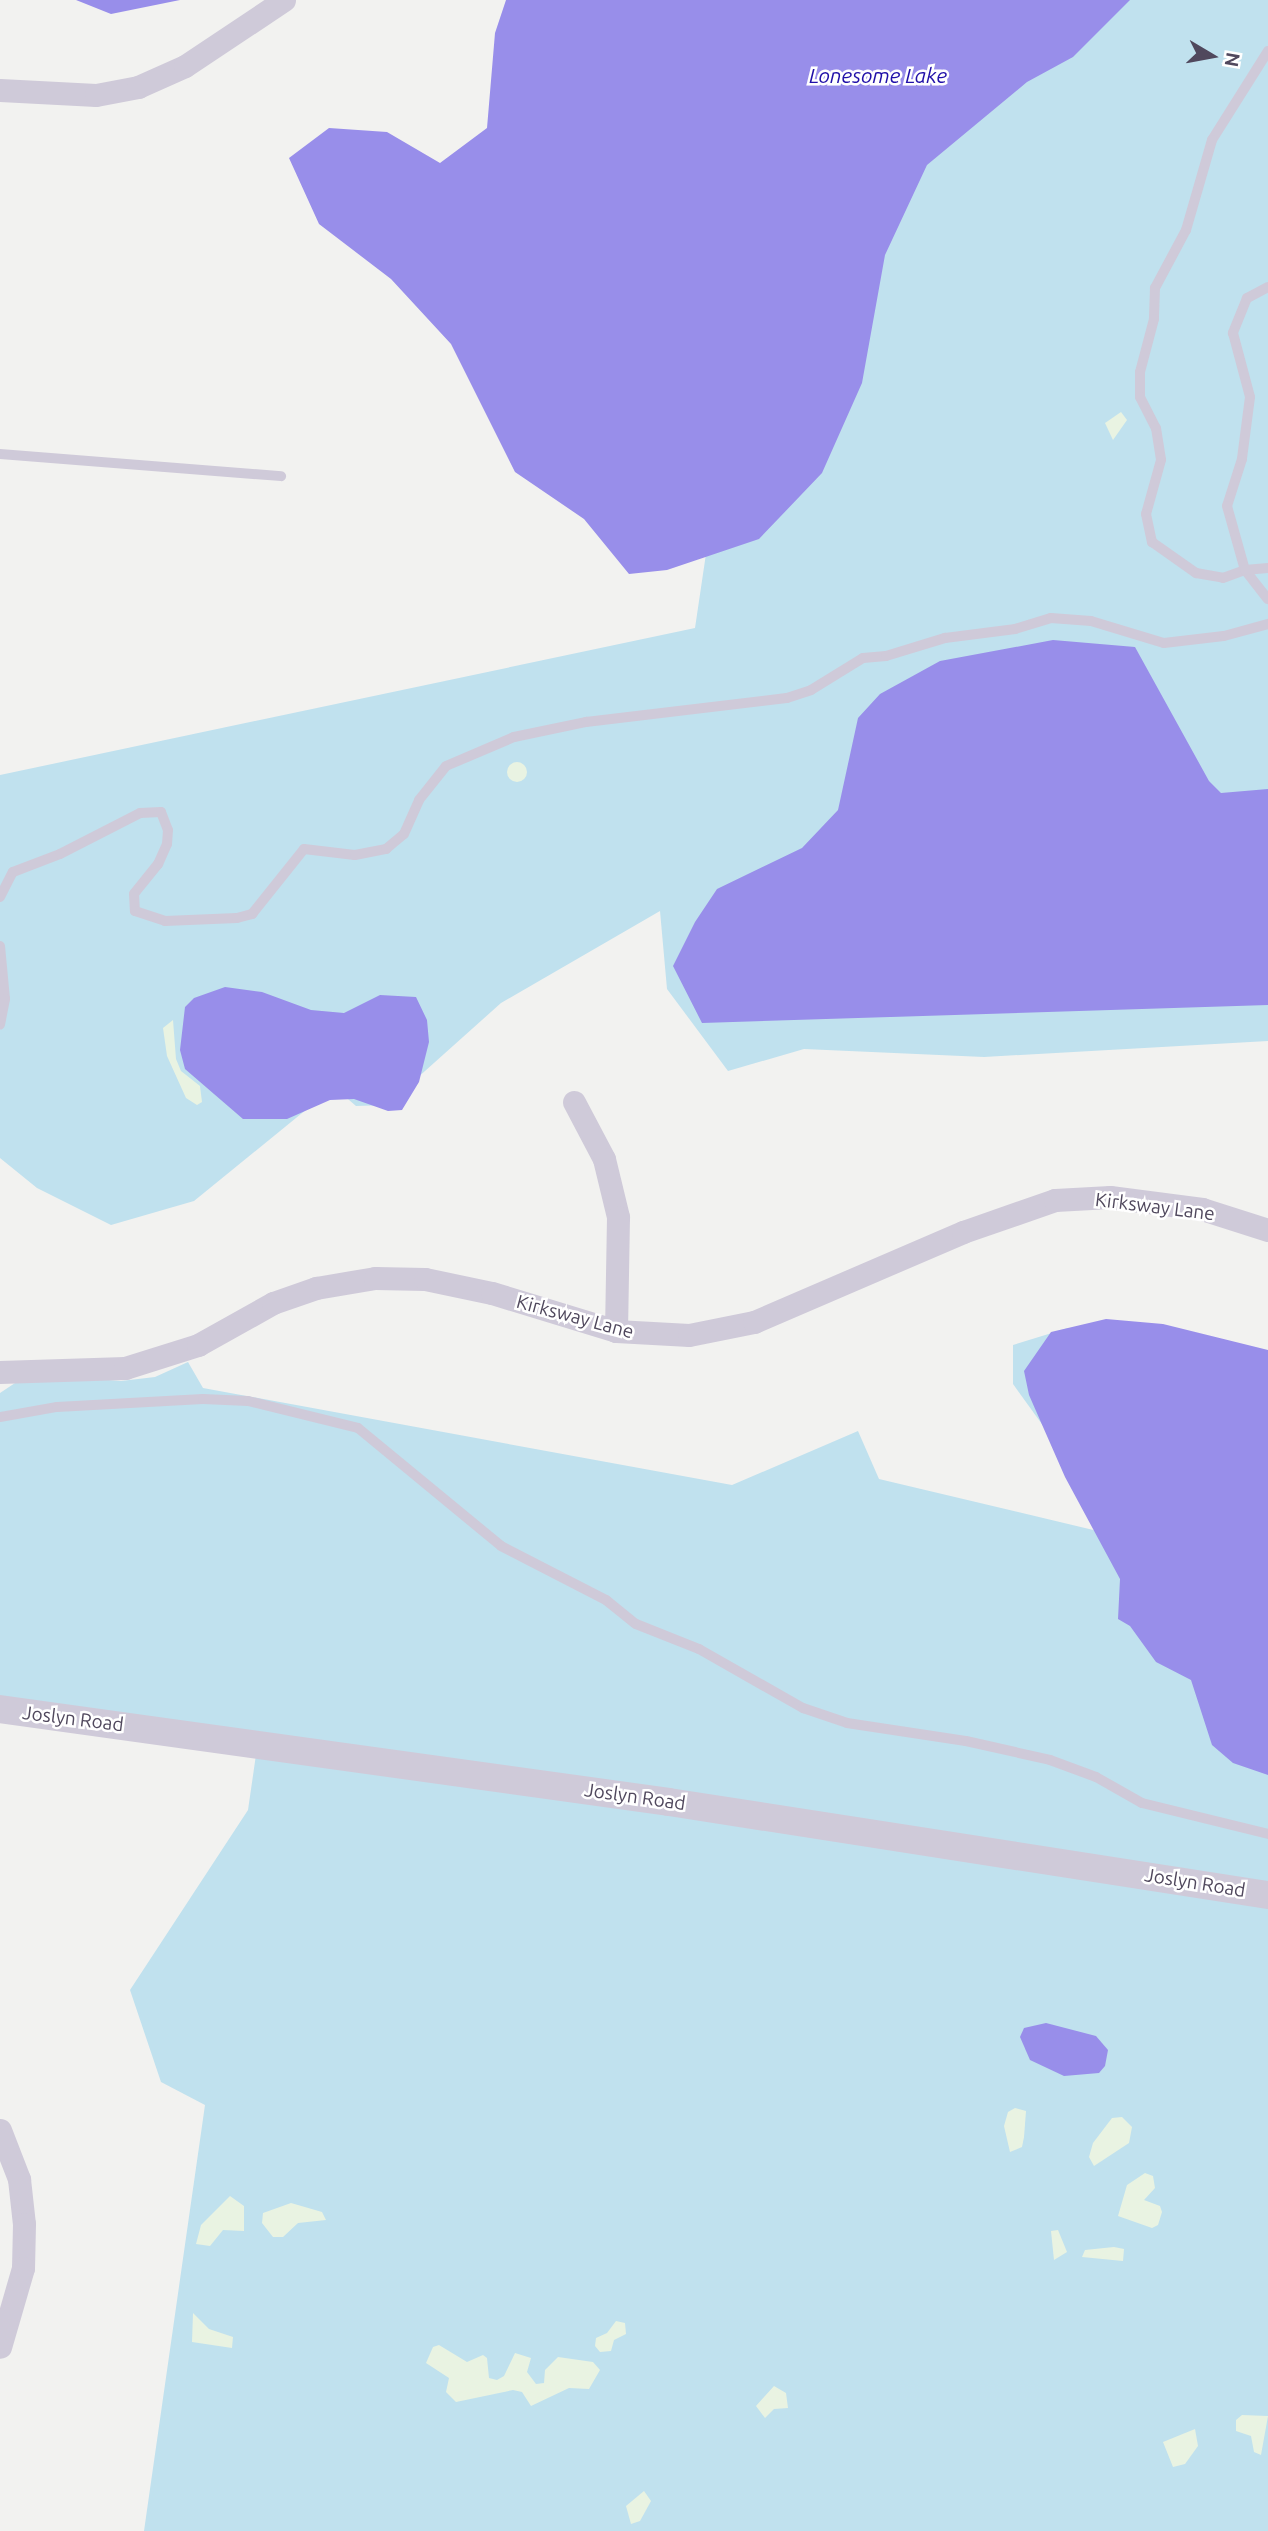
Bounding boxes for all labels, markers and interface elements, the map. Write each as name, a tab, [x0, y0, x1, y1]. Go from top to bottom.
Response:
north arrow	[1177, 21, 1247, 91]
text: N	[1221, 51, 1245, 69]
water label: Lonesome Lake	[809, 62, 947, 88]
street label: Kirksway Lane	[1094, 1188, 1216, 1226]
street label: Kirksway Lane	[514, 1290, 636, 1344]
street label: Joslyn Road	[21, 1701, 125, 1737]
street label: Joslyn Road	[583, 1779, 687, 1815]
street label: Joslyn Road	[1143, 1864, 1247, 1902]

